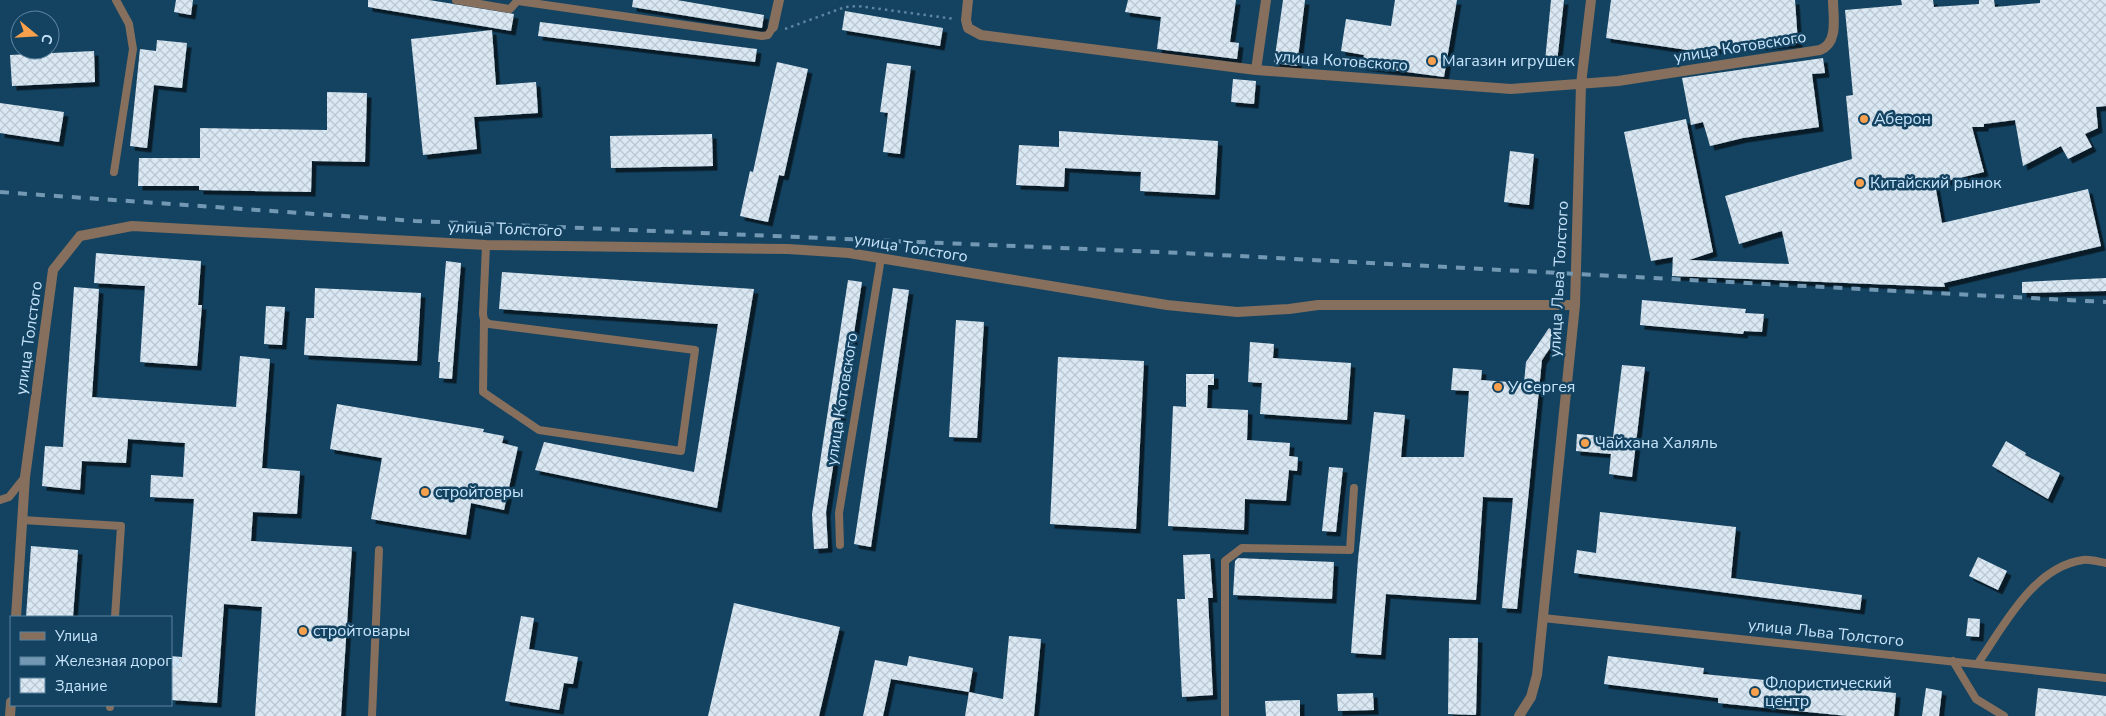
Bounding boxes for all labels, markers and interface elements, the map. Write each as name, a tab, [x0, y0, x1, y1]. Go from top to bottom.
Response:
north arrow	[10, 10, 60, 60]
street label: улица Котовского	[1672, 26, 1808, 68]
text: С	[36, 31, 57, 47]
street label: улица Котовского	[1273, 45, 1409, 77]
place label: Магазин игрушек	[1442, 50, 1575, 72]
marker: Магазин игрушек	[1426, 55, 1438, 67]
place label: Аберон	[1874, 108, 1931, 130]
marker: Аберон	[1858, 113, 1870, 125]
place label: Китайский рынок	[1870, 172, 2002, 194]
marker: Китайский рынок	[1854, 177, 1866, 189]
street label: улица Льва Толстого	[1544, 200, 1574, 358]
street label: улица Толстого	[447, 216, 563, 242]
street label: улица Толстого	[853, 228, 969, 268]
street label: улица Толстого	[10, 280, 48, 396]
street label: улица Котовского	[821, 331, 863, 467]
place label: У Сергея	[1507, 376, 1575, 398]
marker: У Сергея	[1492, 381, 1504, 393]
place label: Чайхана Халяль	[1595, 432, 1718, 454]
marker: Чайхана Халяль	[1579, 437, 1591, 449]
place label: стройтовры	[435, 481, 524, 503]
marker: стройтовры	[419, 486, 431, 498]
street label: улица Льва Толстого	[1747, 614, 1905, 652]
legend	[10, 616, 172, 706]
place label: стройтовары	[313, 620, 410, 642]
marker: стройтовары	[297, 625, 309, 637]
text: Улица	[54, 626, 98, 646]
text: Железная дорога	[55, 651, 180, 671]
place label: Флористический центр	[1765, 672, 1892, 712]
text: Здание	[55, 676, 107, 696]
marker: Флористический центр	[1749, 686, 1761, 698]

